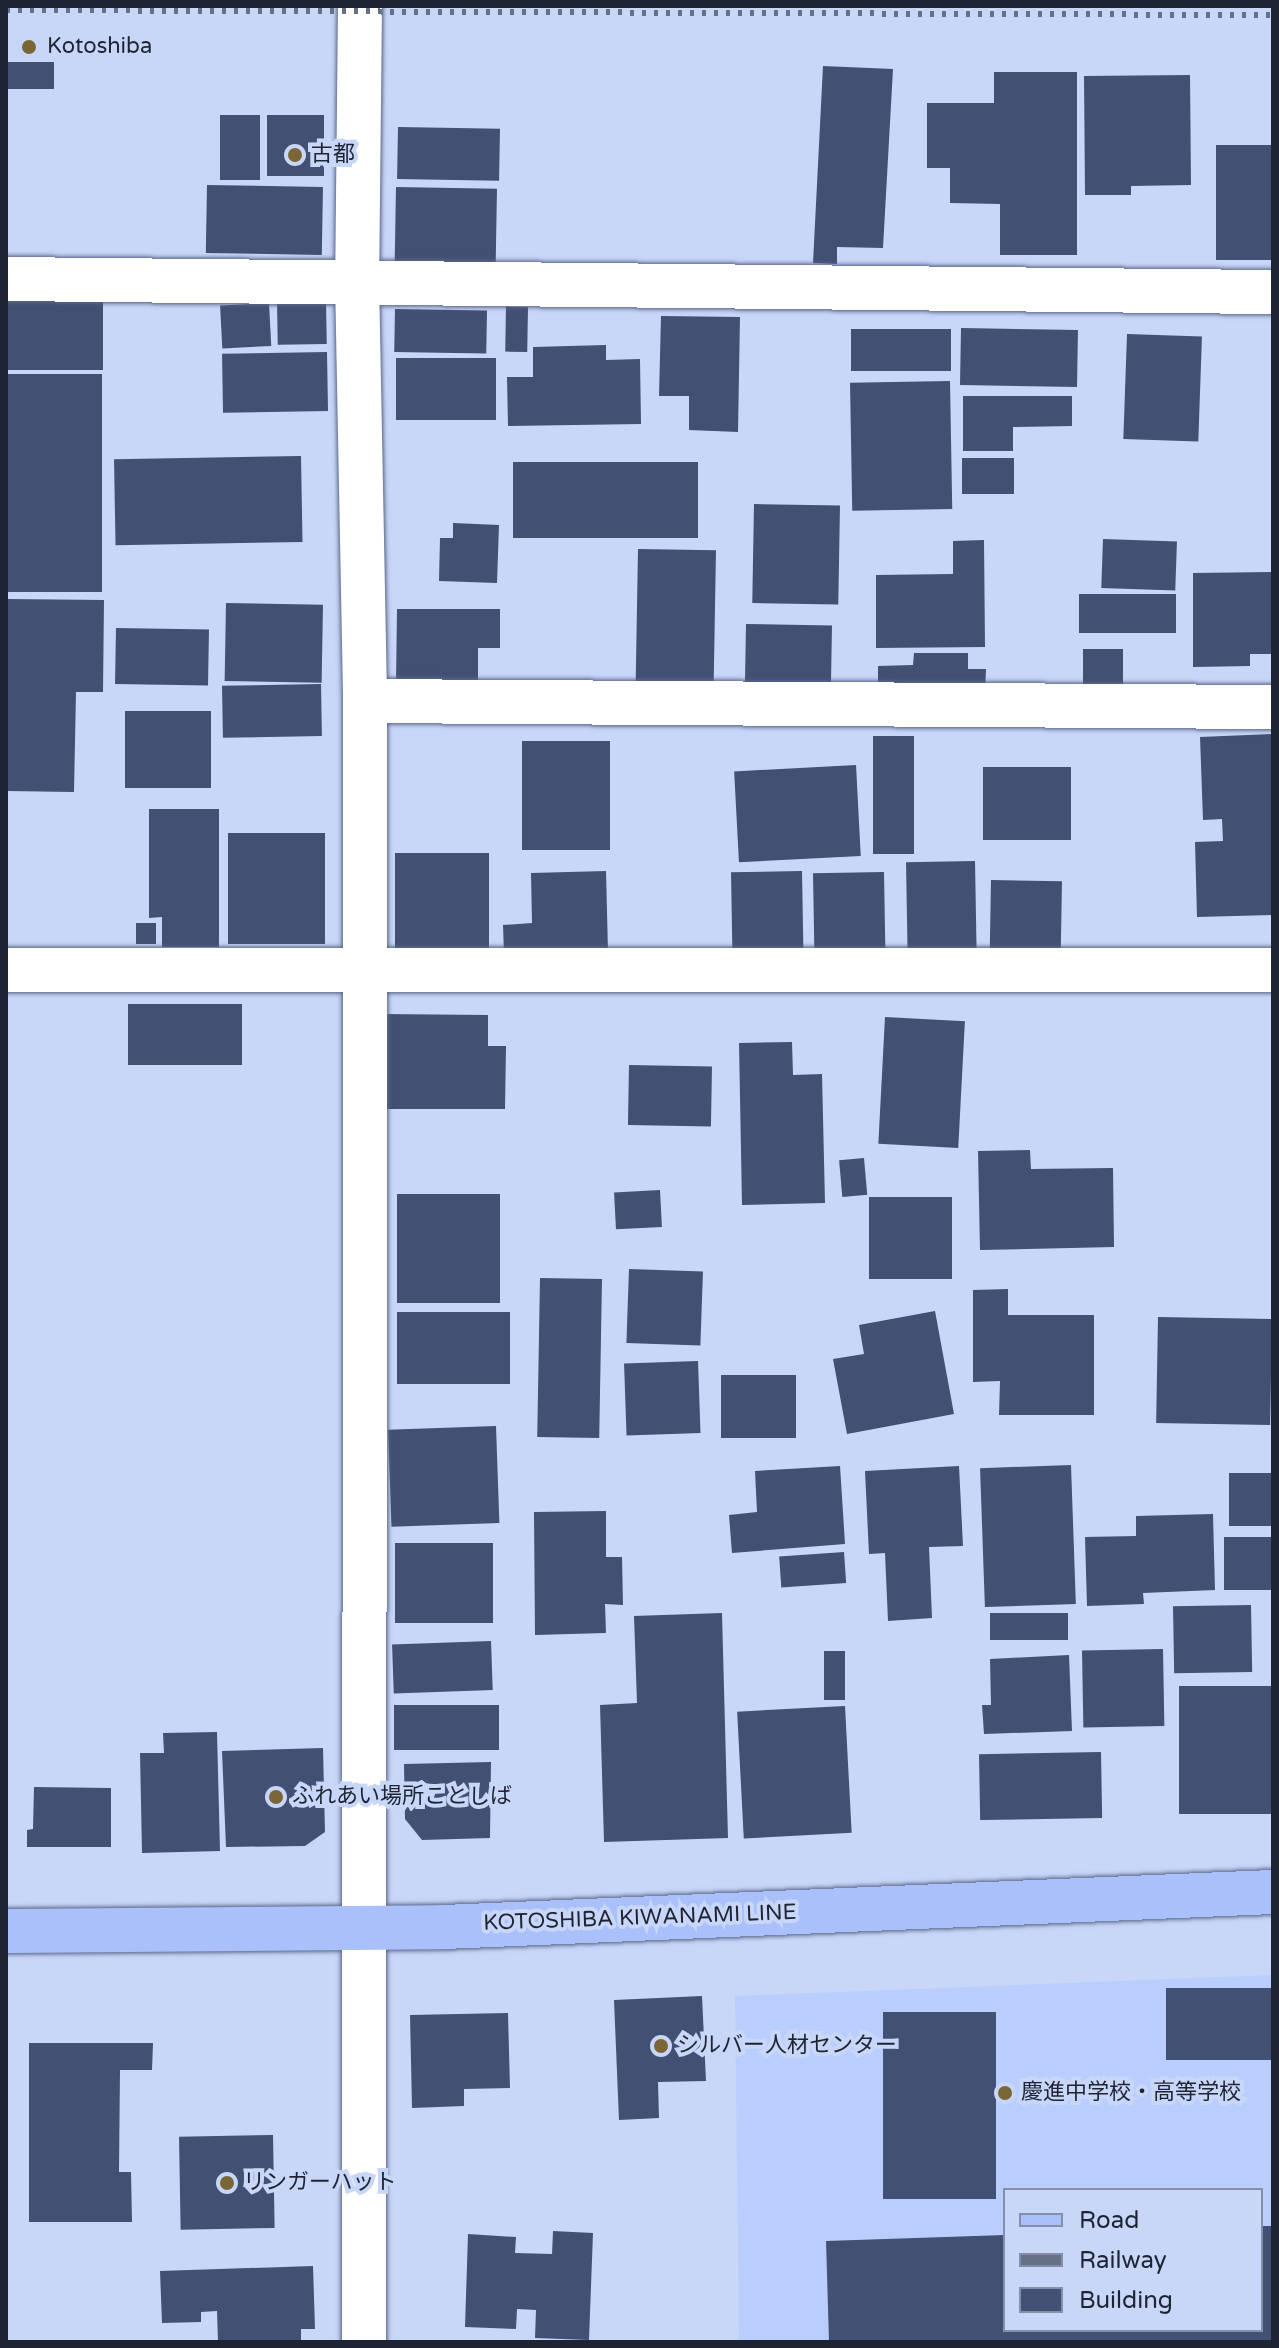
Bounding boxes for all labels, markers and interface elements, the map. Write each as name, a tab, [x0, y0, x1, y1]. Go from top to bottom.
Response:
place label: Kotoshiba	[47, 34, 152, 60]
marker: Kotoshiba	[18, 36, 40, 58]
place label: 古都	[311, 142, 355, 168]
marker: 古都	[286, 146, 304, 164]
place label: ふれあい場所ことしば	[292, 1784, 512, 1810]
marker: ふれあい場所ことしば	[267, 1788, 285, 1806]
street label: KOTOSHIBA KIWANAMI LINE	[483, 1899, 797, 1937]
place label: シルバー人材センター	[677, 2033, 897, 2059]
marker: シルバー人材センター	[652, 2037, 670, 2055]
place label: 慶進中学校・高等学校	[1021, 2080, 1241, 2106]
marker: 慶進中学校・高等学校	[996, 2084, 1014, 2102]
place label: リンガーハット	[243, 2170, 397, 2196]
marker: リンガーハット	[218, 2174, 236, 2192]
legend	[1003, 2188, 1263, 2332]
text: Road	[1079, 2206, 1139, 2235]
text: Railway	[1079, 2246, 1167, 2275]
text: Building	[1079, 2286, 1173, 2315]

